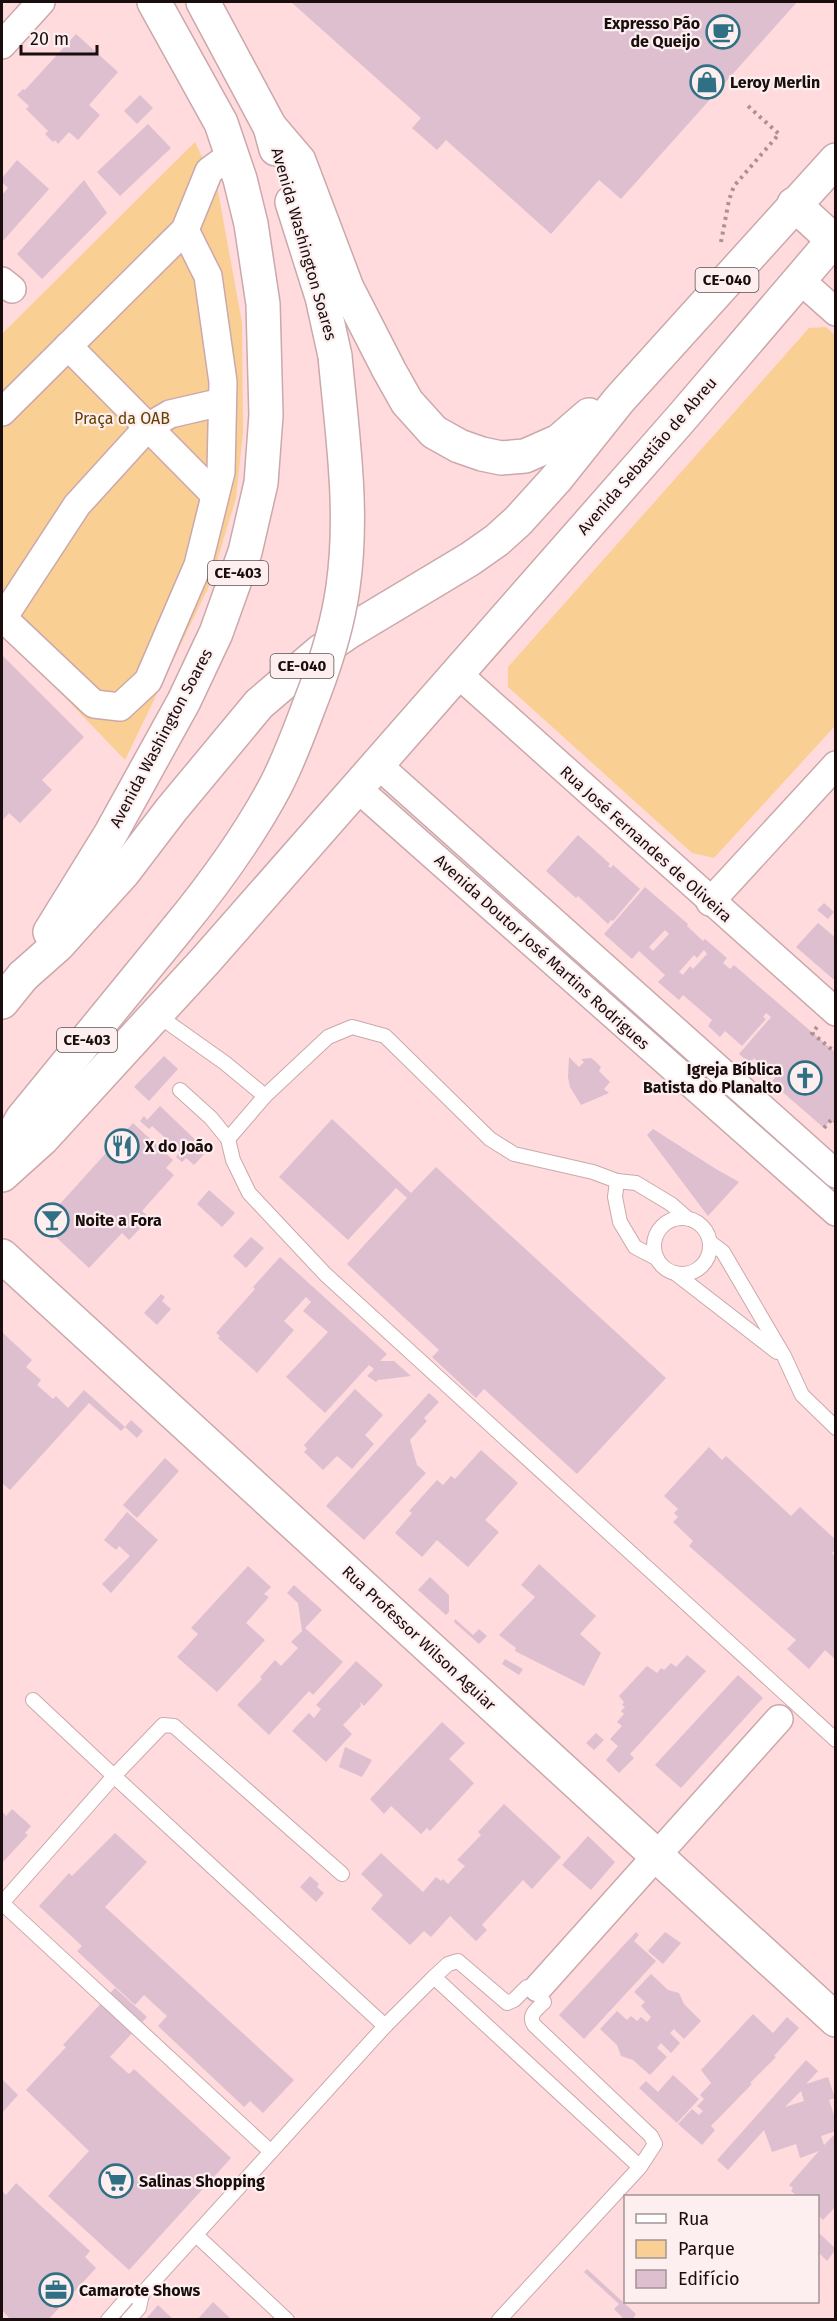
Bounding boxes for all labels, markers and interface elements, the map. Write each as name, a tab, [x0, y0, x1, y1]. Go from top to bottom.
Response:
place label: Expresso Pão de Queijo	[604, 14, 700, 51]
cafe icon: Expresso Pão de Queijo	[705, 14, 741, 50]
scale bar	[21, 18, 98, 56]
text: 20 m	[30, 28, 69, 50]
shop icon: Leroy Merlin	[689, 64, 725, 100]
place label: Leroy Merlin	[730, 73, 820, 92]
street label: Avenida Washington Soares	[267, 146, 341, 342]
road number: CE-040	[696, 268, 758, 292]
street label: Avenida Sebastião de Abreu	[573, 373, 721, 539]
park label: Praça da OAB	[74, 409, 170, 429]
road number: CE-403	[208, 561, 268, 585]
street label: Avenida Washington Soares	[106, 645, 216, 831]
road number: CE-040	[270, 654, 334, 678]
street label: Rua José Fernandes de Oliveira	[556, 762, 736, 926]
street label: Avenida Doutor José Martins Rodrigues	[431, 850, 653, 1054]
road number: CE-403	[57, 1028, 117, 1052]
place label: Igreja Bíblica Batista do Planalto	[643, 1060, 782, 1097]
church icon: Igreja Bíblica Batista do Planalto	[787, 1060, 823, 1096]
restaurant icon: X do João	[104, 1128, 140, 1164]
place label: X do João	[144, 1137, 213, 1156]
bar icon: Noite a Fora	[34, 1202, 70, 1238]
place label: Noite a Fora	[75, 1211, 162, 1230]
street label: Rua Professor Wilson Aguiar	[338, 1562, 500, 1715]
supermarket icon: Salinas Shopping	[98, 2163, 134, 2199]
place label: Salinas Shopping	[139, 2172, 265, 2191]
legend	[624, 2195, 819, 2303]
text: Rua	[678, 2208, 709, 2230]
text: Parque	[678, 2238, 735, 2260]
text: Edifício	[678, 2268, 740, 2290]
office icon: Camarote Shows	[38, 2272, 74, 2308]
place label: Camarote Shows	[79, 2281, 201, 2300]

